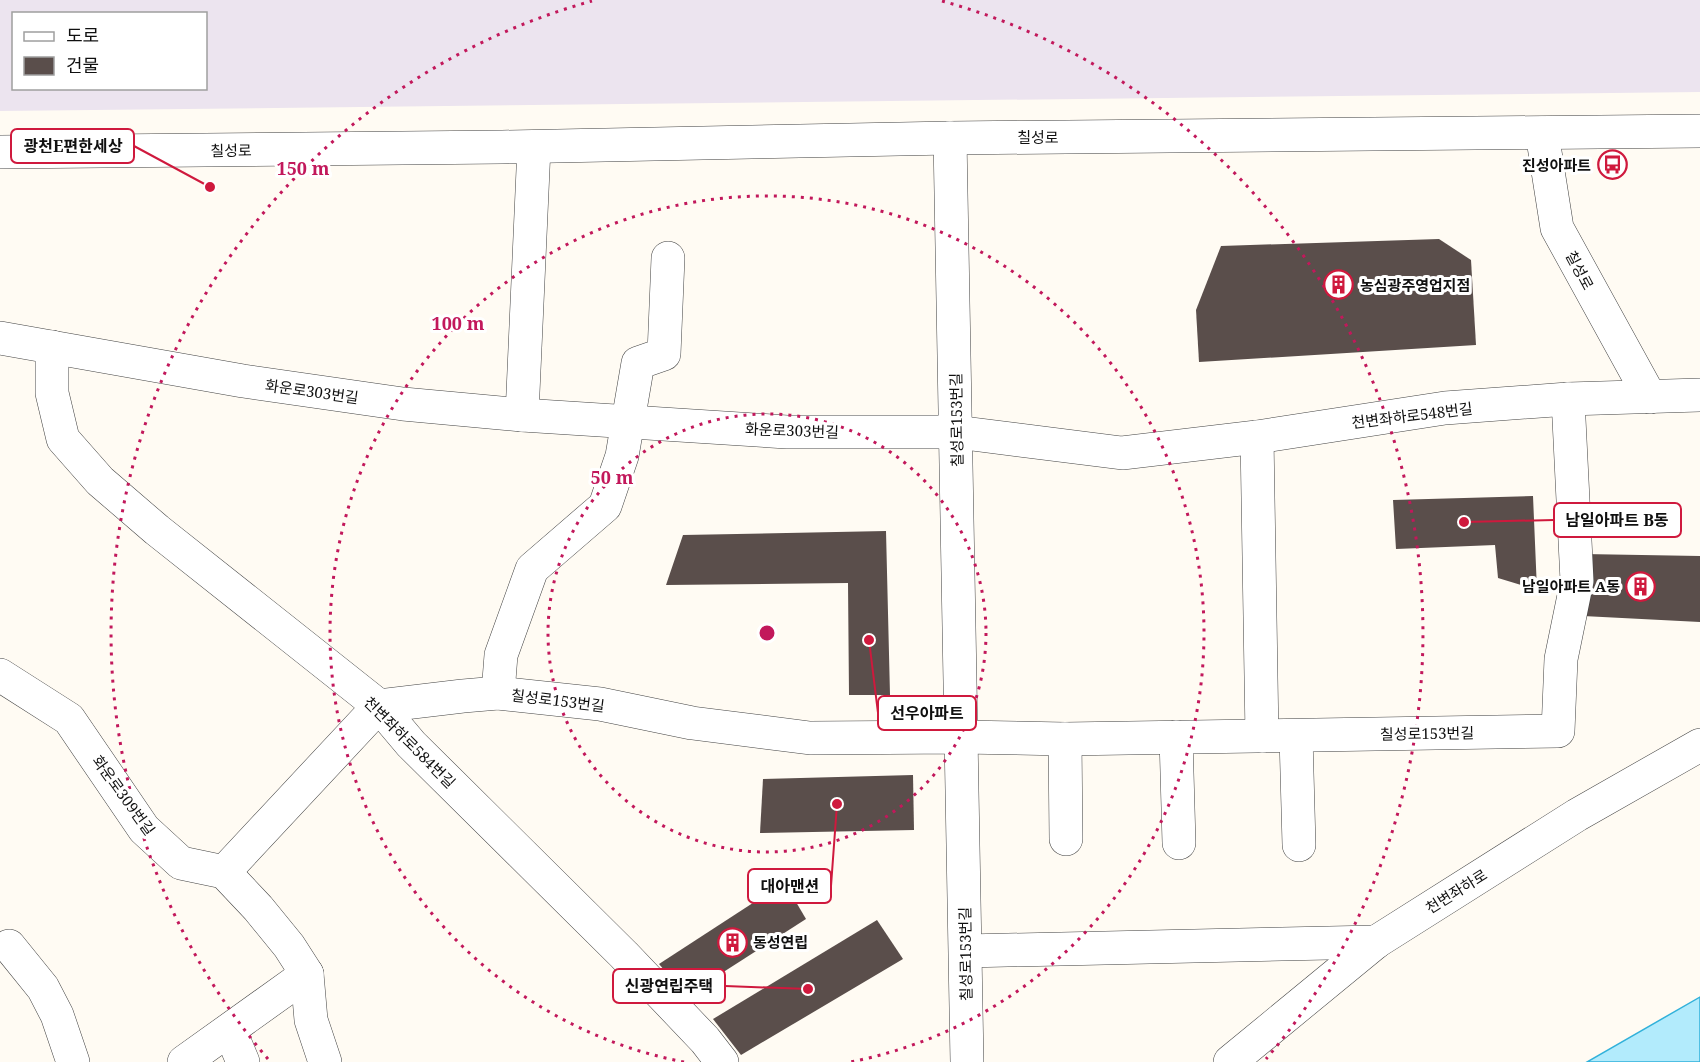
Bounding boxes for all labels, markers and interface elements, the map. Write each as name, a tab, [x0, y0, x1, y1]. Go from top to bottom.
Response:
legend	[12, 12, 207, 90]
text: 도로	[66, 23, 99, 47]
text: 건물	[66, 53, 99, 77]
street label: 칠성로	[1017, 127, 1059, 147]
callout: 광천E편한세상	[11, 129, 134, 163]
text: 광천E편한세상	[24, 135, 123, 157]
street label: 칠성로	[210, 140, 252, 160]
bus stop icon: 진성아파트	[1596, 149, 1628, 181]
place label: 진성아파트	[1522, 155, 1591, 175]
text: 150 m	[277, 156, 330, 180]
street label: 칠성로	[1561, 247, 1599, 293]
building icon: 농심광주영업지점	[1323, 269, 1355, 301]
place label: 농심광주영업지점	[1360, 275, 1470, 295]
text: 100 m	[432, 311, 485, 335]
street label: 칠성로153번길	[945, 373, 967, 467]
street label: 화운로303번길	[264, 375, 360, 407]
street label: 천변좌하로548번길	[1350, 398, 1474, 432]
street label: 화운로303번길	[745, 418, 839, 442]
text: 50 m	[591, 465, 634, 489]
callout: 남일아파트 B동	[1554, 503, 1681, 537]
text: 남일아파트 B동	[1565, 509, 1669, 531]
building icon: 남일아파트 A동	[1625, 570, 1657, 602]
place label: 남일아파트 A동	[1522, 576, 1620, 596]
centre of rings	[757, 623, 777, 643]
street label: 칠성로153번길	[510, 684, 606, 716]
street label: 천변좌하로584번길	[360, 692, 460, 792]
callout: 선우아파트	[878, 696, 976, 730]
text: 선우아파트	[890, 702, 964, 724]
street label: 칠성로153번길	[1380, 722, 1474, 744]
street label: 화운로309번길	[88, 751, 160, 839]
street label: 천변좌하로	[1421, 864, 1491, 918]
callout: 대아맨션	[748, 869, 831, 903]
text: 대아맨션	[761, 875, 819, 897]
street label: 칠성로153번길	[954, 907, 976, 1001]
building icon: 동성연립	[716, 926, 748, 958]
place label: 동성연립	[753, 932, 808, 952]
callout: 신광연립주택	[613, 969, 725, 1003]
text: 신광연립주택	[625, 975, 713, 997]

